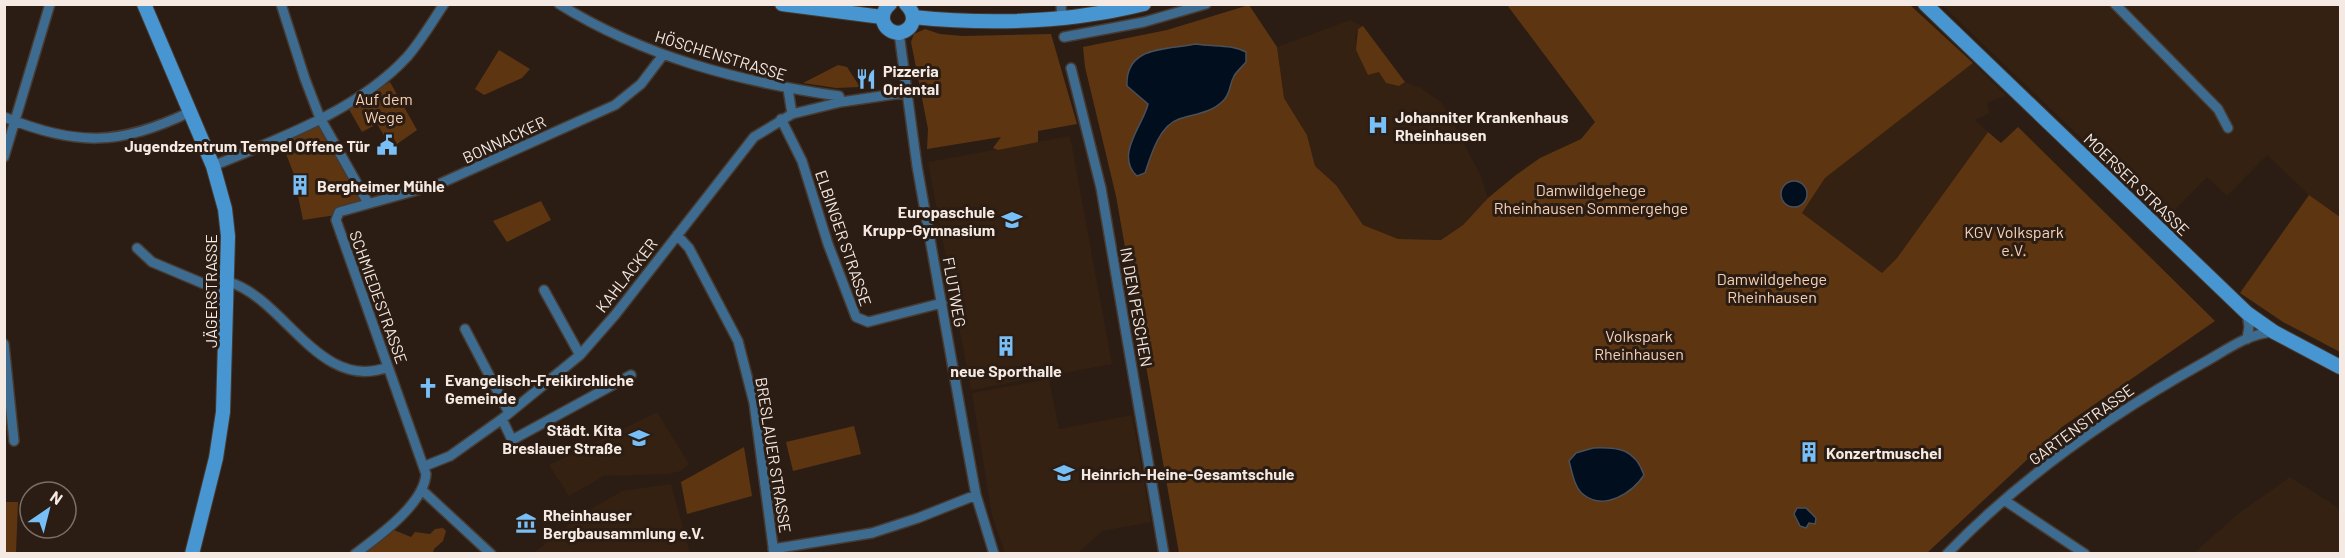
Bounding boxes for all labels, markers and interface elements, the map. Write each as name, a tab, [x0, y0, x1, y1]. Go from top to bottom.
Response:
street label: HÖSCHENSTRASSE	[653, 26, 789, 84]
place label: Pizzeria Oriental	[883, 61, 939, 98]
restaurant icon: Pizzeria Oriental	[854, 67, 878, 91]
park label: Auf dem Wege	[355, 89, 413, 126]
place label: Johanniter Krankenhaus Rheinhausen	[1395, 107, 1569, 144]
street label: BONNACKER	[459, 111, 549, 167]
hospital icon: Johanniter Krankenhaus Rheinhausen	[1366, 113, 1390, 137]
street label: MOERSER STRASSE	[2080, 129, 2194, 239]
public building icon: Jugendzentrum Tempel Offene Tür	[375, 133, 399, 157]
place label: Jugendzentrum Tempel Offene Tür	[125, 136, 370, 155]
street label: ELBINGER STRASSE	[812, 168, 876, 308]
building icon: Bergheimer Mühle	[288, 173, 312, 197]
place label: Bergheimer Mühle	[317, 176, 445, 195]
park label: Damwildgehege Rheinhausen Sommergehge	[1494, 180, 1688, 217]
place label: Europaschule Krupp-Gymnasium	[863, 202, 995, 239]
school or university icon: Europaschule Krupp-Gymnasium	[1000, 208, 1024, 232]
park label: KGV Volkspark e.V.	[1964, 222, 2064, 259]
street label: SCHMIEDESTRASSE	[346, 228, 412, 366]
street label: JÄGERSTRASSE	[201, 234, 220, 348]
street label: KAHLACKER	[591, 234, 661, 316]
street label: IN DEN PESCHEN	[1117, 246, 1157, 368]
street label: FLUTWEG	[939, 255, 971, 329]
park label: Damwildgehege Rheinhausen	[1717, 269, 1827, 306]
park label: Volkspark Rheinhausen	[1594, 326, 1684, 363]
building icon: neue Sporthalle	[994, 334, 1018, 358]
place label: neue Sporthalle	[950, 361, 1062, 380]
place label: Evangelisch-Freikirchliche Gemeinde	[445, 370, 634, 407]
church icon: Evangelisch-Freikirchliche Gemeinde	[416, 376, 440, 400]
street label: BRESLAUER STRASSE	[752, 376, 796, 534]
street label: GARTENSTRASSE	[2025, 380, 2137, 468]
place label: Städt. Kita Breslauer Straße	[502, 420, 622, 457]
school or university icon: Städt. Kita Breslauer Straße	[627, 426, 651, 450]
building icon: Konzertmuschel	[1797, 440, 1821, 464]
place label: Konzertmuschel	[1826, 443, 1942, 462]
school or university icon: Heinrich-Heine-Gesamtschule	[1052, 461, 1076, 485]
place label: Heinrich-Heine-Gesamtschule	[1081, 464, 1295, 483]
north arrow	[18, 480, 78, 540]
text: N	[47, 486, 67, 508]
place label: Rheinhauser Bergbausammlung e.V.	[543, 505, 705, 542]
museum icon: Rheinhauser Bergbausammlung e.V.	[514, 511, 538, 535]

